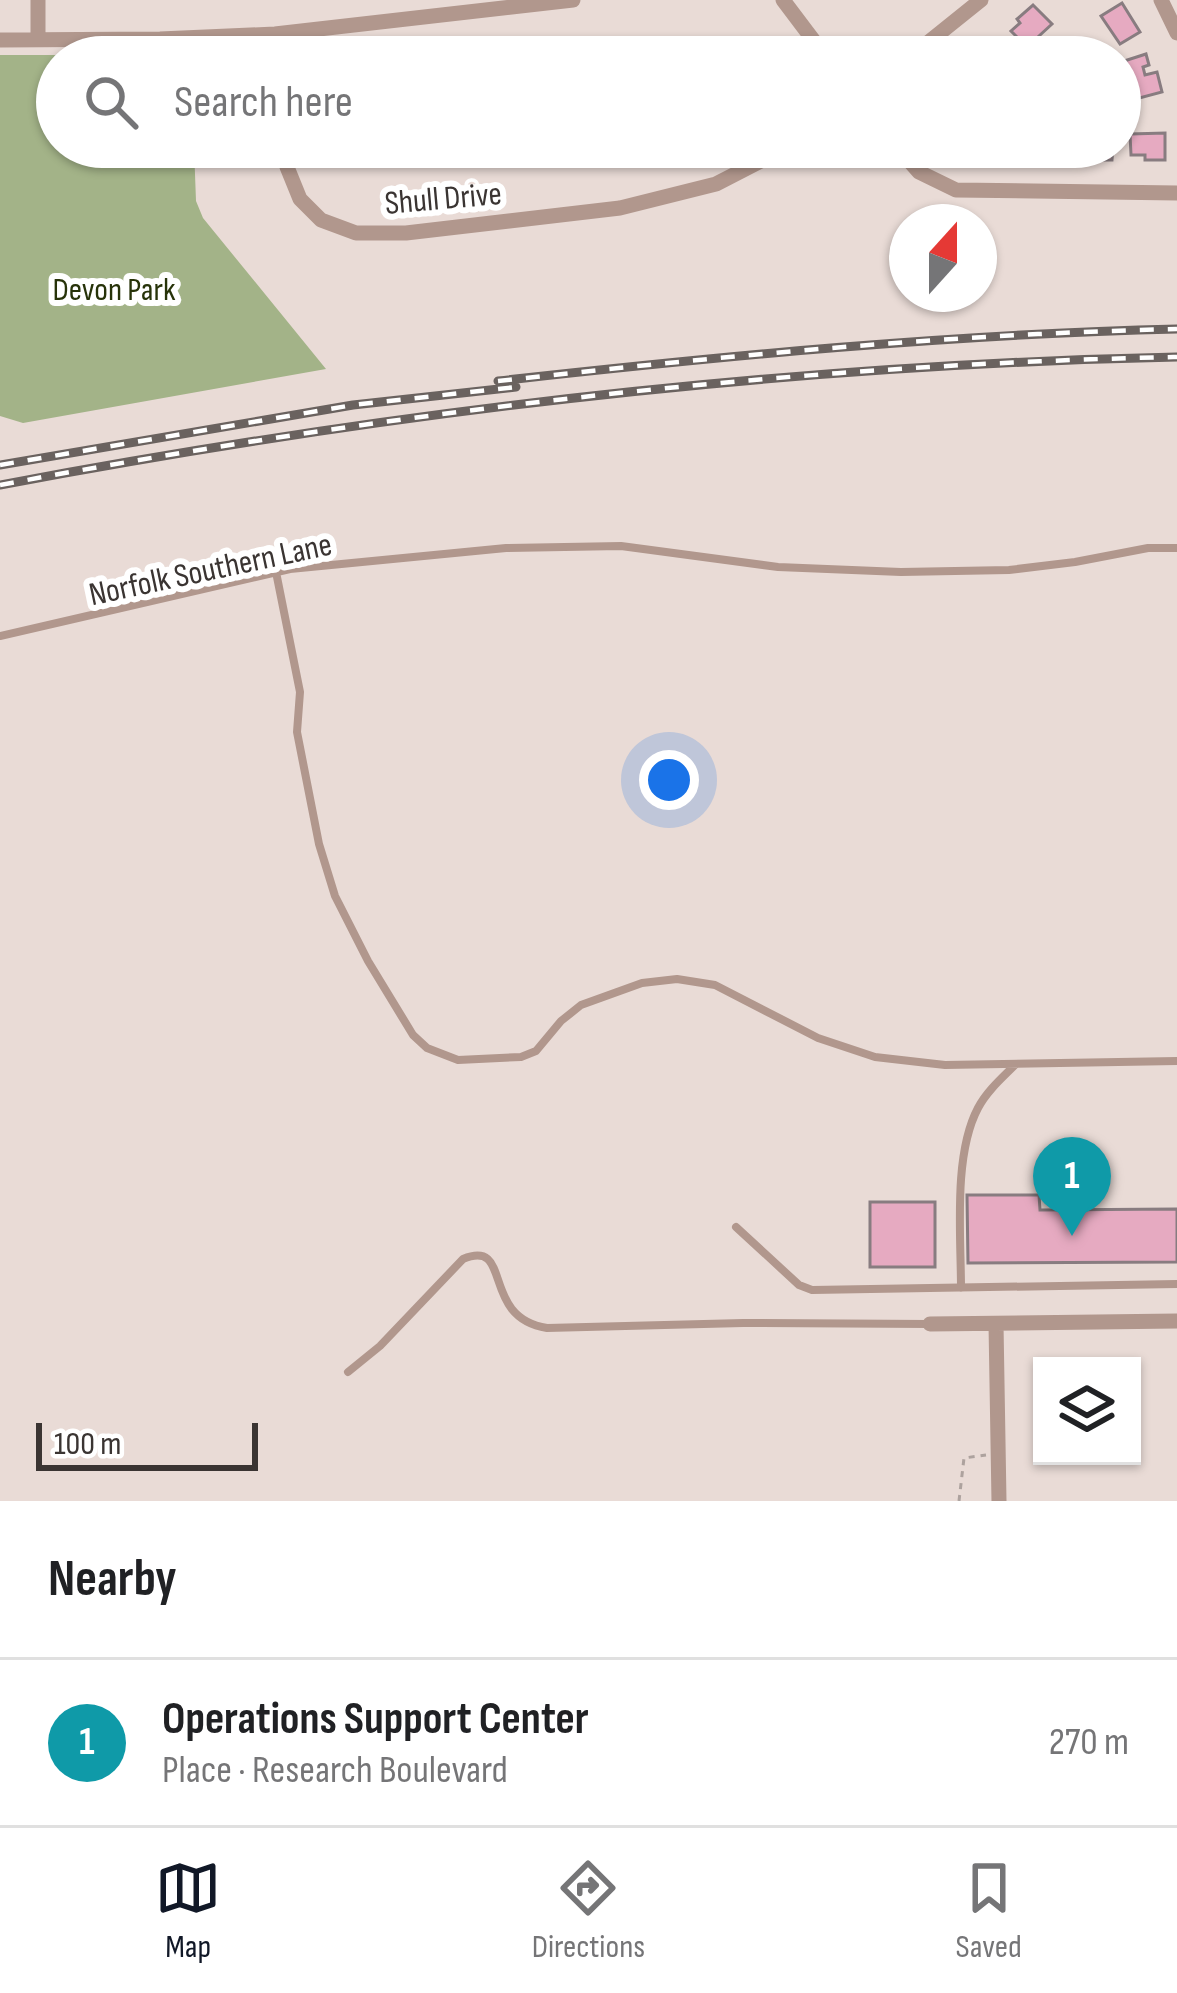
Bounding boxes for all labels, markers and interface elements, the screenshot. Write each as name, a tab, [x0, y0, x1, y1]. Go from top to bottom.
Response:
search box	[36, 36, 1141, 168]
icon: search	[78, 69, 144, 135]
text: Search here	[174, 75, 353, 130]
street label: Shull Drive	[383, 174, 503, 224]
north arrow	[889, 204, 997, 312]
park label: Devon Park	[52, 270, 176, 310]
street label: Norfolk Southern Lane	[85, 525, 335, 615]
your location	[639, 750, 699, 810]
pin: 1	[1033, 1137, 1111, 1236]
map controls	[1033, 1357, 1141, 1465]
button: layers	[1033, 1357, 1141, 1465]
scale bar	[36, 1417, 258, 1470]
text: 100 m	[54, 1424, 121, 1464]
text: Nearby	[48, 1549, 177, 1610]
text: Operations Support Center	[162, 1692, 589, 1747]
text: 1	[79, 1719, 95, 1766]
text: 270 m	[1049, 1719, 1129, 1766]
text: Place · Research Boulevard	[162, 1747, 508, 1794]
tab: Map	[155, 1855, 221, 1967]
tab: Directions	[532, 1855, 645, 1967]
tab: Saved	[956, 1855, 1022, 1967]

